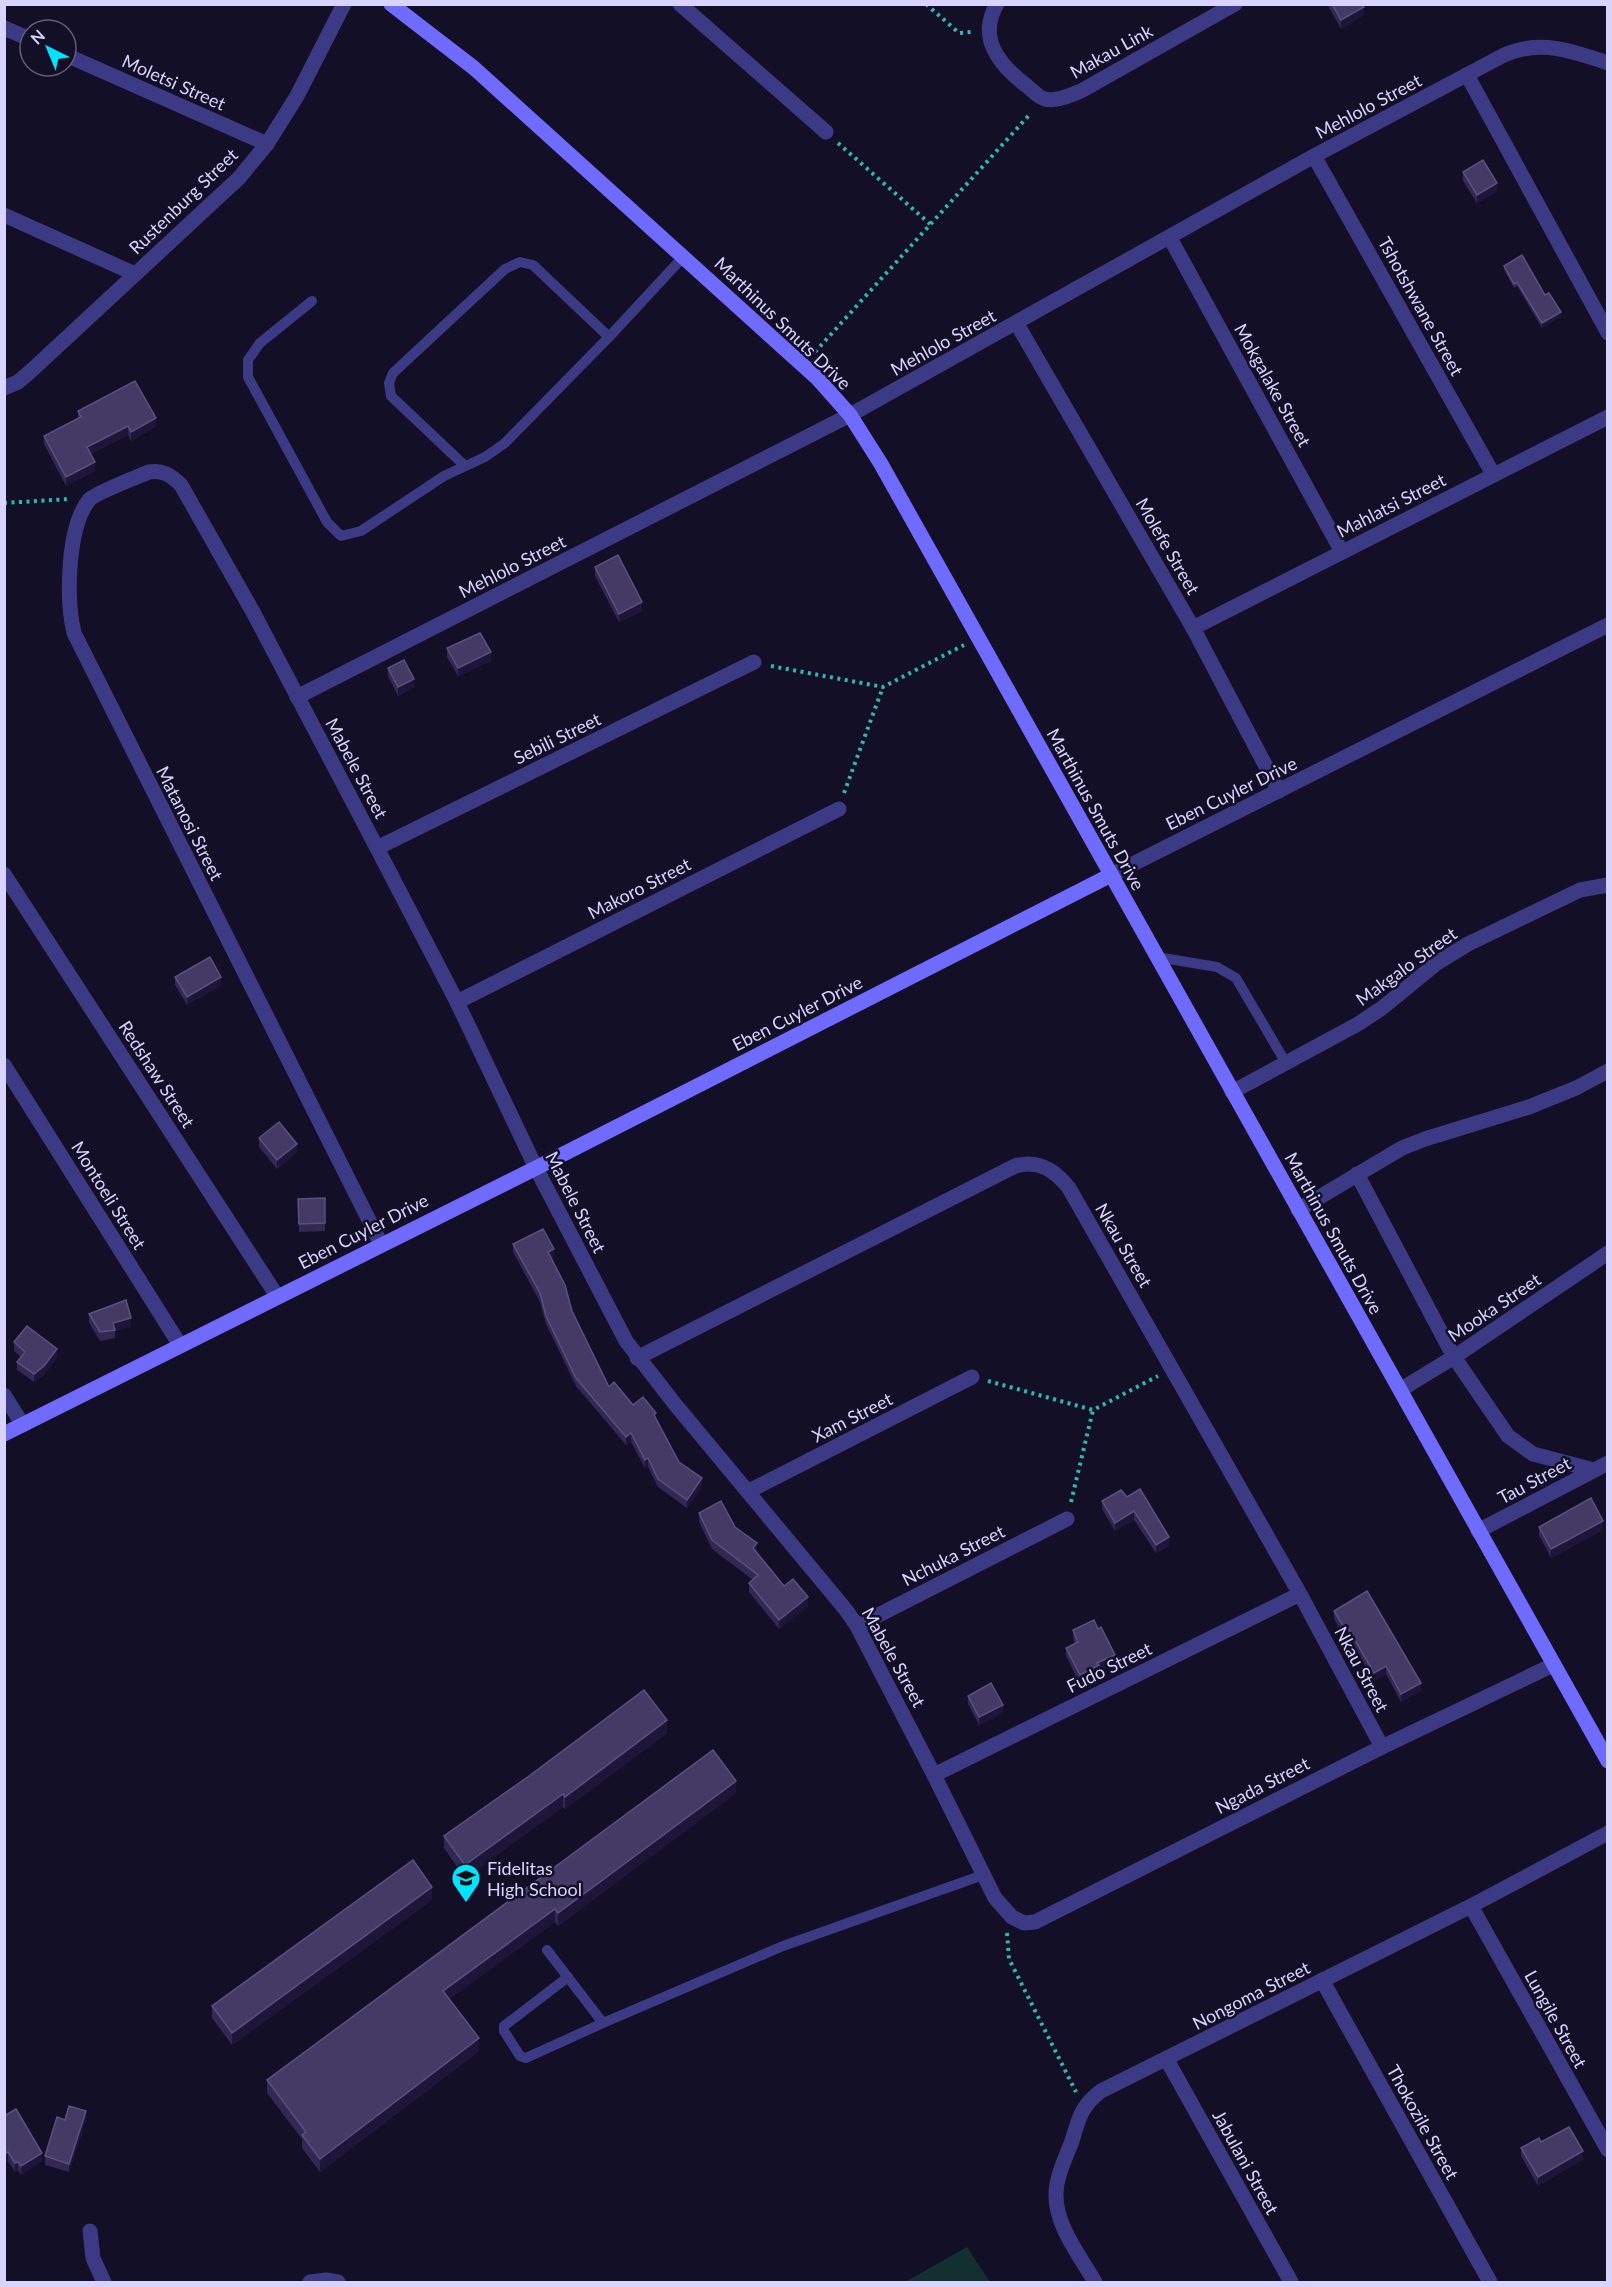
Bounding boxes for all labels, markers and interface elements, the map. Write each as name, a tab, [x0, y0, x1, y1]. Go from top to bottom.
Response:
north arrow	[18, 18, 78, 78]
street label: Makau Link	[1066, 19, 1157, 83]
text: N	[26, 26, 48, 48]
street label: Moletsi Street	[119, 49, 230, 115]
street label: Mehlolo Street	[1311, 69, 1425, 143]
street label: Rustenburg Street	[124, 143, 242, 258]
street label: Tshotshwane Street	[1374, 233, 1469, 380]
street label: Marthinus Smuts Drive	[710, 252, 856, 394]
street label: Mehlolo Street	[887, 304, 1000, 380]
street label: Mokgalake Street	[1230, 320, 1316, 451]
street label: Mahlatsi Street	[1333, 468, 1450, 542]
street label: Molefe Street	[1132, 494, 1205, 599]
street label: Mehlolo Street	[455, 529, 570, 602]
street label: Sebili Street	[510, 707, 605, 769]
street label: Mabele Street	[321, 714, 393, 823]
street label: Marthinus Smuts Drive	[1042, 724, 1150, 894]
street label: Eben Cuyler Drive	[1162, 752, 1300, 834]
street label: Matanosi Street	[152, 762, 228, 884]
street label: Makoro Street	[584, 852, 695, 923]
street label: Makgalo Street	[1351, 922, 1461, 1010]
street label: Eben Cuyler Drive	[728, 971, 866, 1055]
street label: Redshaw Street	[114, 1017, 200, 1132]
street label: Montoeli Street	[67, 1137, 151, 1254]
street label: Mabele Street	[541, 1148, 611, 1257]
street label: Marthinus Smuts Drive	[1280, 1148, 1388, 1318]
street label: Eben Cuyler Drive	[294, 1189, 432, 1273]
street label: Nkau Street	[1091, 1199, 1157, 1292]
street label: Mooka Street	[1444, 1268, 1545, 1346]
street label: Xam Street	[808, 1387, 896, 1447]
street label: Tau Street	[1494, 1451, 1575, 1508]
street label: Nchuka Street	[898, 1519, 1008, 1590]
street label: Mabele Street	[858, 1603, 931, 1711]
street label: Nkau Street	[1330, 1622, 1394, 1716]
street label: Fudo Street	[1063, 1637, 1156, 1697]
street label: Ngada Street	[1211, 1752, 1313, 1818]
place label: Fidelitas High School	[487, 1857, 582, 1900]
school or university icon: Fidelitas High School	[450, 1862, 482, 1904]
street label: Nongoma Street	[1189, 1956, 1314, 2034]
street label: Lungile Street	[1520, 1966, 1592, 2072]
street label: Thokozile Street	[1382, 2061, 1464, 2184]
street label: Jabulani Street	[1208, 2106, 1284, 2218]

